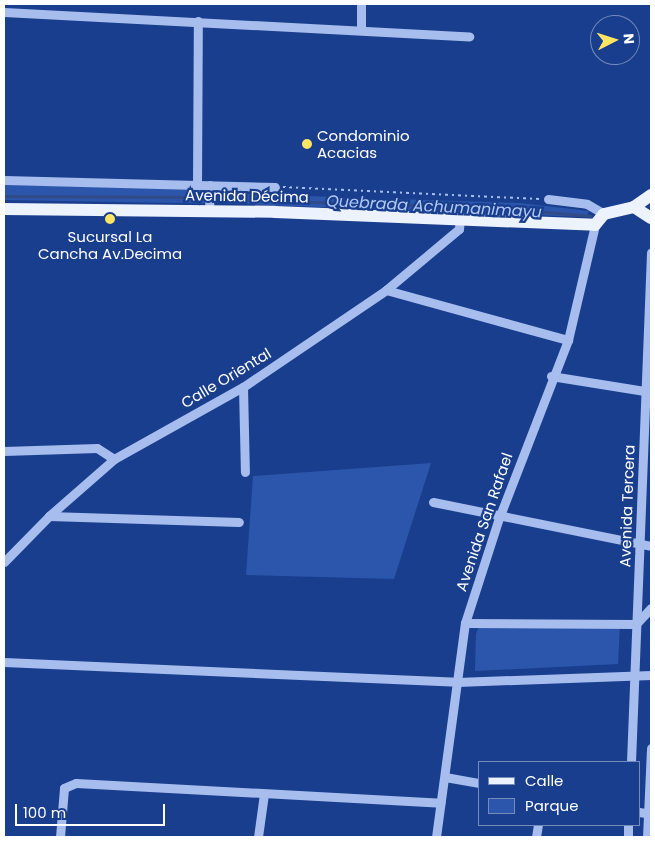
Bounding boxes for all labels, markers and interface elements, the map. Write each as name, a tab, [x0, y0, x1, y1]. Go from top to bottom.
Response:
north arrow	[590, 15, 640, 65]
text: N	[619, 33, 639, 45]
place label: Condominio Acacias	[317, 126, 410, 161]
marker: Condominio Acacias	[301, 138, 313, 150]
street label: Avenida Décima	[185, 186, 309, 206]
water label: Quebrada Achumanimayu	[326, 192, 542, 222]
marker: Sucursal La Cancha Av.Decima	[104, 213, 116, 225]
place label: Sucursal La Cancha Av.Decima	[38, 227, 182, 262]
street label: Calle Oriental	[178, 344, 274, 412]
street label: Avenida Tercera	[616, 444, 638, 568]
street label: Avenida San Rafael	[452, 450, 516, 594]
legend	[478, 761, 640, 826]
text: Calle	[525, 770, 563, 791]
scale bar	[18, 794, 168, 826]
text: Parque	[525, 795, 578, 816]
text: 100 m	[23, 802, 66, 823]

